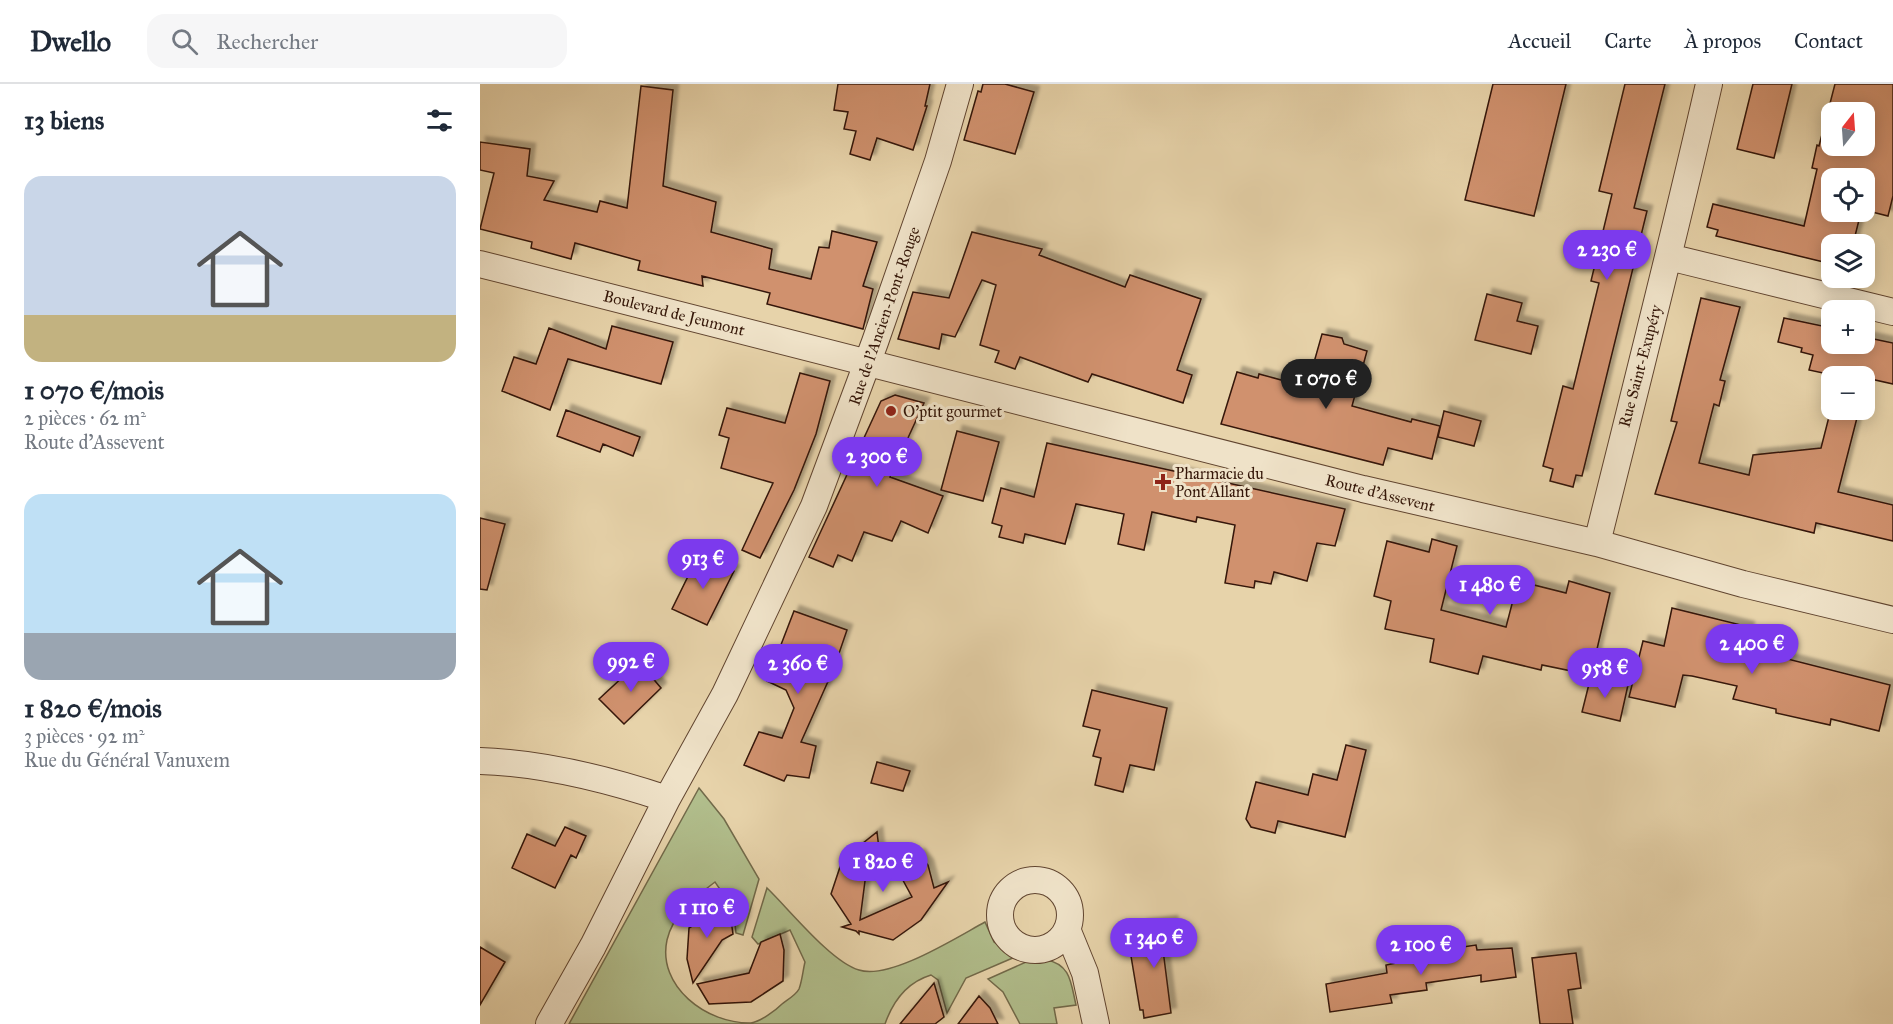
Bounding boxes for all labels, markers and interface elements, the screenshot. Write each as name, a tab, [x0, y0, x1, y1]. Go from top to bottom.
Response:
search box	[147, 14, 567, 68]
text: Dwello	[30, 24, 111, 59]
icon: search	[168, 25, 201, 58]
text: Rechercher	[216, 28, 318, 55]
text: Accueil	[1508, 28, 1571, 54]
text: Carte	[1604, 28, 1652, 54]
text: À propos	[1685, 28, 1761, 54]
text: Contact	[1794, 28, 1863, 54]
north arrow	[1821, 102, 1875, 156]
map controls	[1821, 102, 1875, 420]
text: 13 biens	[24, 104, 104, 136]
icon: filters	[423, 104, 456, 137]
button: locate	[1821, 168, 1875, 222]
icon: home	[186, 215, 294, 323]
street label: Rue de l'Ancien-Pont-Rouge	[844, 224, 925, 408]
pin: 2 230 €	[1552, 230, 1662, 281]
button: layers	[1821, 234, 1875, 288]
text: 2 230 €	[1577, 237, 1637, 261]
street label: Boulevard de Jeumont	[601, 286, 747, 341]
button: +	[1821, 300, 1875, 354]
street label: Rue Saint-Exupéry	[1614, 302, 1666, 429]
pin: 1 070 €	[1271, 359, 1381, 410]
text: 1 070 €	[1295, 366, 1357, 390]
button: −	[1821, 366, 1875, 420]
text: 1 070 €/mois	[24, 374, 164, 406]
place label: O'ptit gourmet	[903, 402, 1003, 422]
marker: O'ptit gourmet	[884, 404, 898, 418]
text: 2 pièces · 62 m²	[24, 406, 146, 430]
text: Route d'Assevent	[24, 430, 164, 454]
pin: 2 300 €	[822, 437, 932, 488]
text: 2 300 €	[846, 444, 908, 468]
place label: Pharmacie du Pont Allant	[1175, 464, 1264, 501]
street label: Route d'Assevent	[1323, 470, 1437, 516]
marker: Pharmacie du Pont Allant	[1156, 475, 1170, 489]
icon: home	[186, 533, 294, 641]
pin: 913 €	[661, 539, 745, 590]
text: 913 €	[682, 546, 724, 570]
pin: 1 480 €	[1435, 565, 1545, 616]
text: 1 480 €	[1459, 572, 1521, 596]
pin: 2 400 €	[1697, 624, 1807, 675]
text: 2 400 €	[1719, 631, 1785, 655]
pin: 992 €	[589, 642, 673, 693]
pin: 2 360 €	[743, 644, 853, 695]
pin: 958 €	[1563, 648, 1647, 699]
text: 992 €	[607, 649, 655, 673]
text: 2 360 €	[768, 651, 828, 675]
text: 958 €	[1581, 655, 1629, 679]
text: 1 820 €/mois	[24, 692, 162, 724]
text: 3 pièces · 92 m²	[24, 724, 145, 748]
text: Rue du Général Vanuxem	[24, 748, 230, 772]
pin: 1 820 €	[828, 842, 938, 893]
text: 1 820 €	[853, 849, 913, 873]
pin: 1 110 €	[652, 888, 762, 939]
text: 1 110 €	[679, 895, 735, 919]
pin: 1 340 €	[1099, 918, 1209, 969]
text: 1 340 €	[1124, 925, 1184, 949]
pin: 2 100 €	[1366, 925, 1476, 976]
text: 2 100 €	[1390, 932, 1452, 956]

